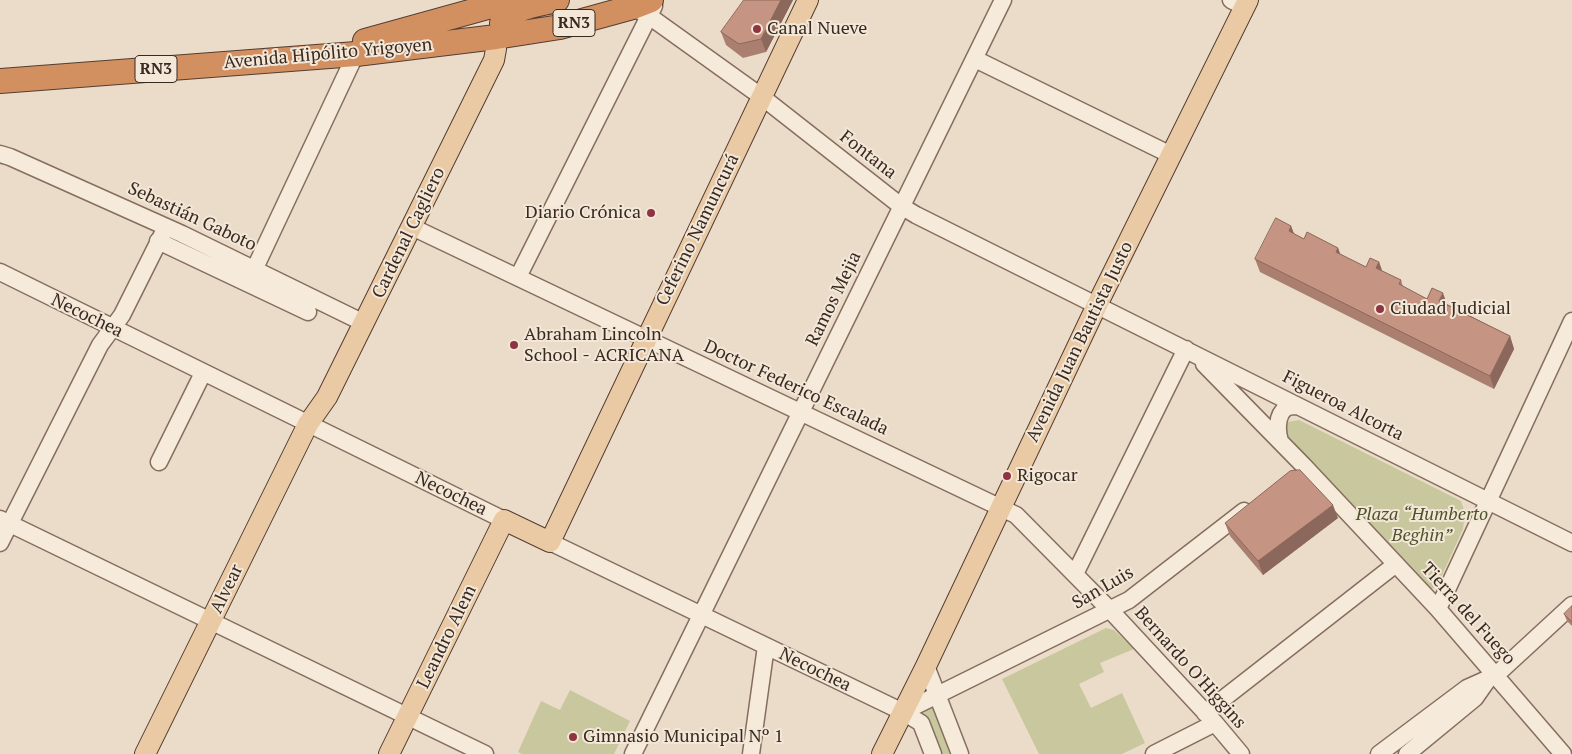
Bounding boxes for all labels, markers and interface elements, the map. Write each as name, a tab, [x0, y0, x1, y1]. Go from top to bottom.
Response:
road number: RN3	[553, 9, 595, 36]
place label: Canal Nueve	[767, 18, 867, 40]
marker: Canal Nueve	[751, 23, 763, 35]
street label: Avenida Hipólito Yrigoyen	[223, 34, 433, 74]
road number: RN3	[135, 56, 177, 82]
street label: Fontana	[835, 126, 901, 184]
street label: Ceferino Namuncurá	[652, 151, 744, 309]
street label: Cardenal Cagliero	[368, 164, 450, 302]
street label: Sebastián Gaboto	[124, 178, 260, 256]
place label: Diario Crónica	[525, 202, 641, 224]
marker: Diario Crónica	[645, 207, 657, 219]
street label: Avenida Juan Bautista Justo	[1022, 238, 1138, 446]
street label: Ramos Mejia	[802, 248, 866, 350]
street label: Necochea	[48, 289, 126, 343]
place label: Ciudad Judicial	[1390, 298, 1511, 320]
marker: Ciudad Judicial	[1374, 303, 1386, 315]
place label: Abraham Lincoln School - ACRICANA	[524, 324, 684, 366]
street label: Doctor Federico Escalada	[700, 336, 892, 440]
marker: Abraham Lincoln School - ACRICANA	[508, 339, 520, 351]
street label: Figueroa Alcorta	[1279, 366, 1407, 446]
place label: Rigocar	[1017, 465, 1078, 487]
street label: Necochea	[412, 467, 490, 521]
marker: Rigocar	[1001, 470, 1013, 482]
park label: Plaza “Humberto Beghin”	[1356, 504, 1488, 546]
street label: Tierra del Fuego	[1416, 558, 1520, 670]
street label: Alvear	[206, 561, 248, 617]
street label: San Luis	[1068, 562, 1138, 614]
street label: Leandro Alem	[413, 582, 481, 692]
street label: Bernardo O'Higgins	[1130, 603, 1250, 733]
street label: Necochea	[776, 643, 854, 697]
place label: Gimnasio Municipal Nº 1	[583, 726, 784, 748]
marker: Gimnasio Municipal Nº 1	[567, 731, 579, 743]

